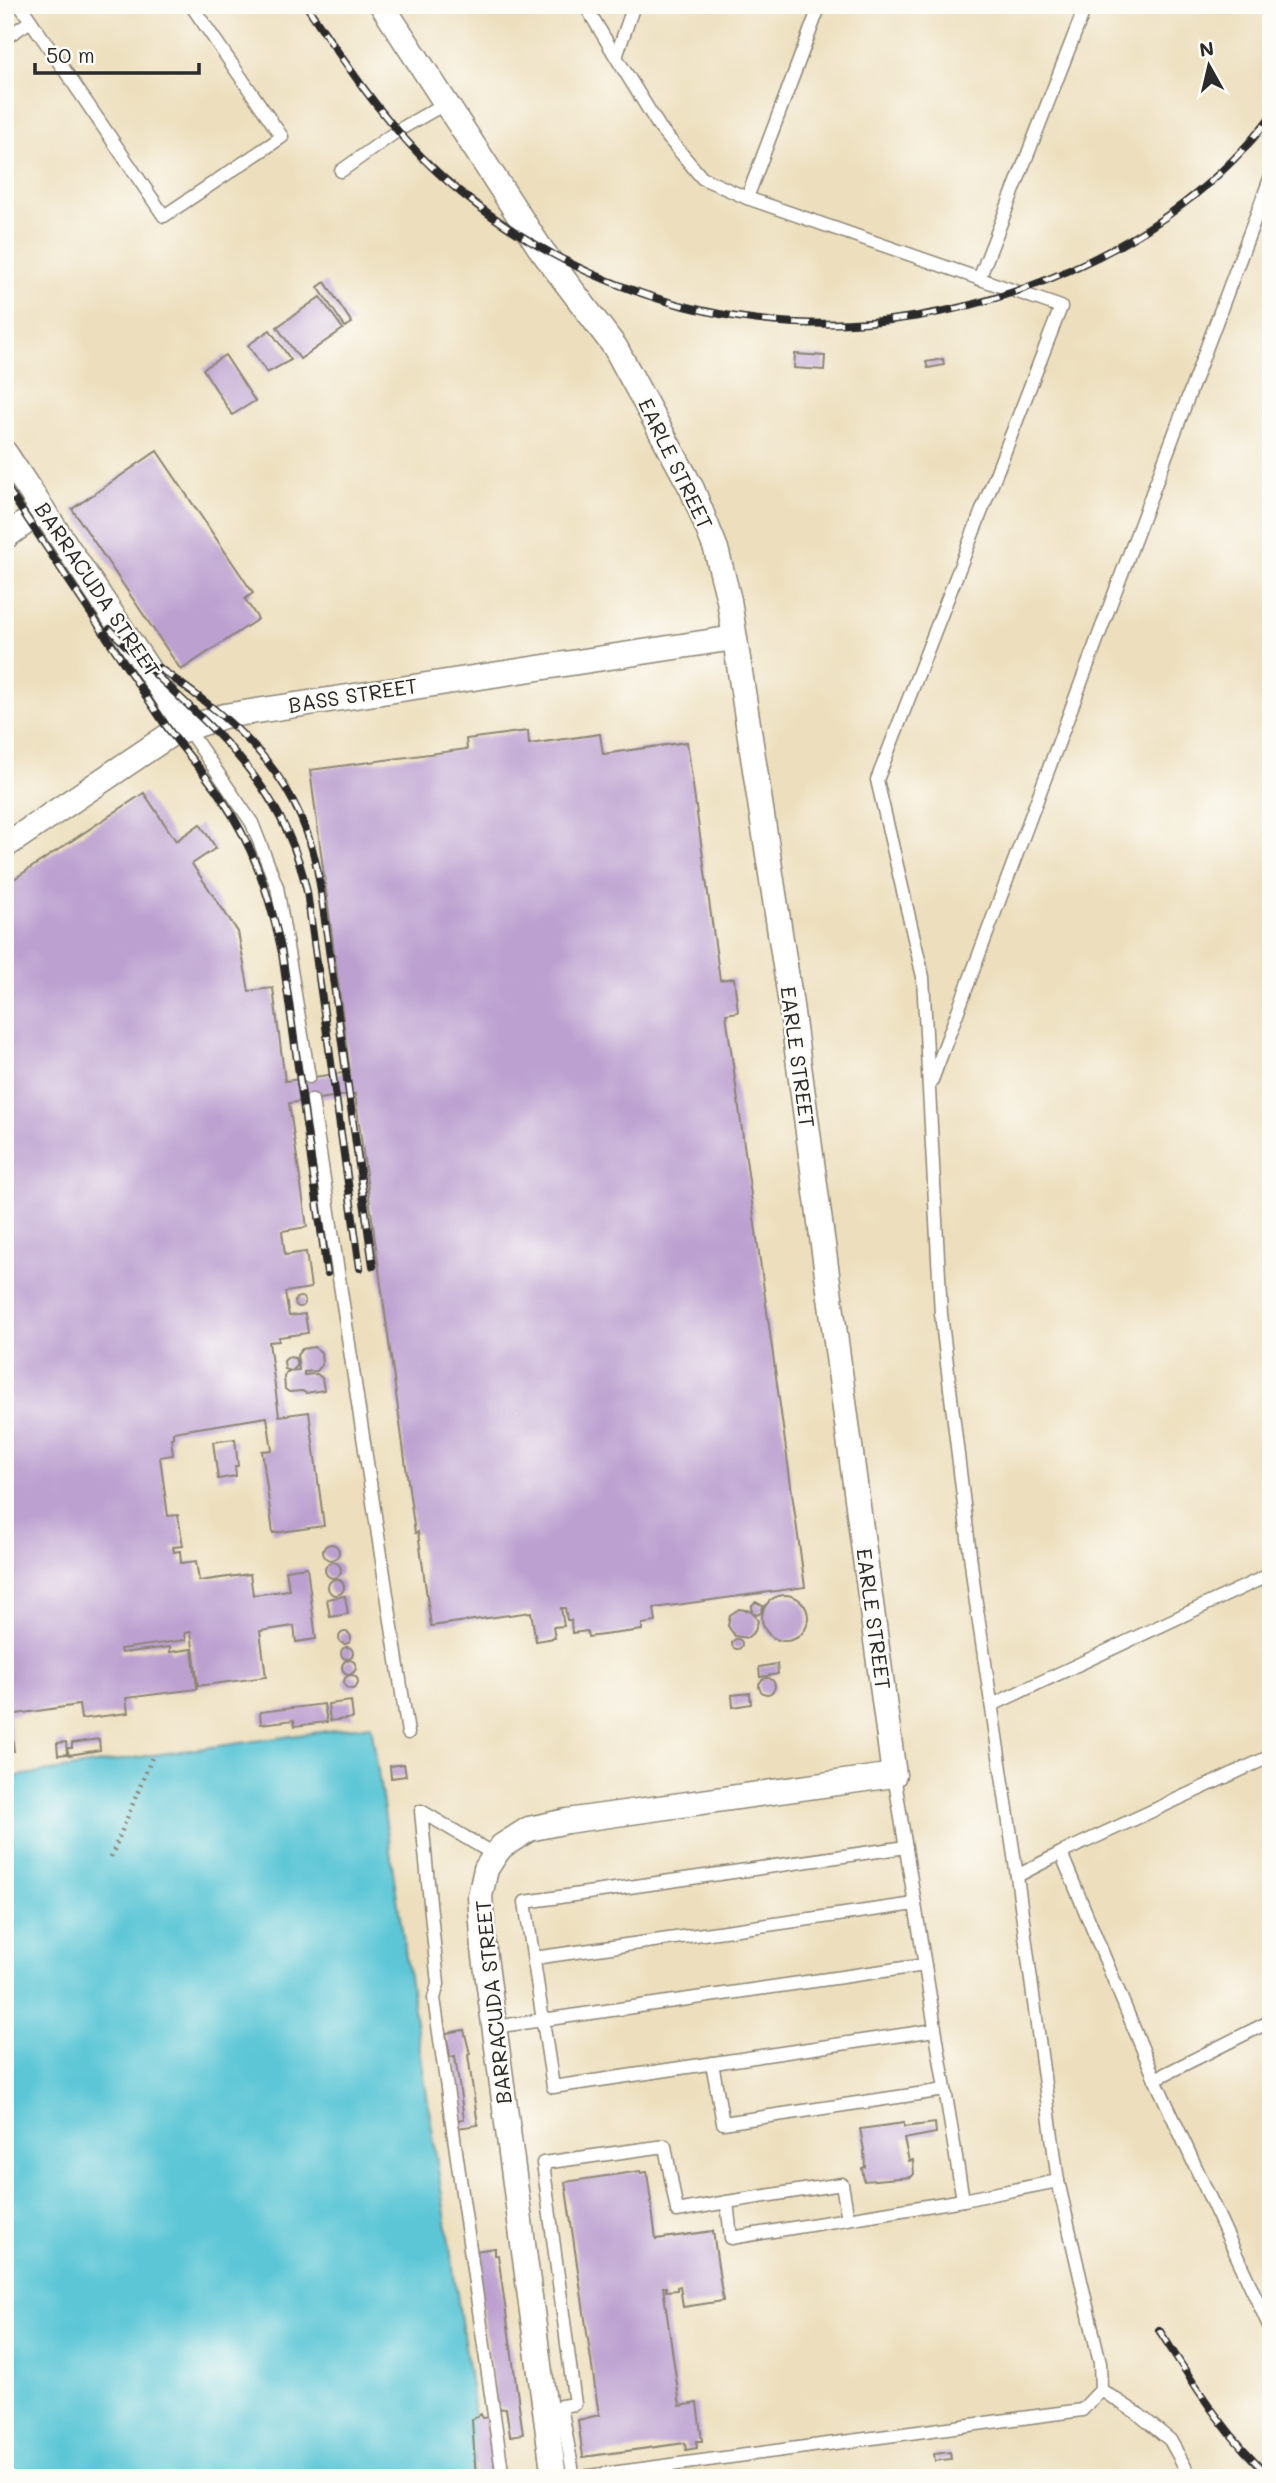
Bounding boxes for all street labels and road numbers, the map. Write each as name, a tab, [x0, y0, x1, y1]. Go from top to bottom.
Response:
street label: EARLE STREET	[633, 393, 720, 533]
street label: BARRACUDA STREET	[30, 497, 167, 682]
street label: BASS STREET	[286, 671, 419, 718]
street label: EARLE STREET	[775, 984, 822, 1129]
street label: EARLE STREET	[851, 1546, 898, 1691]
street label: BARRACUDA STREET	[468, 1899, 517, 2106]

